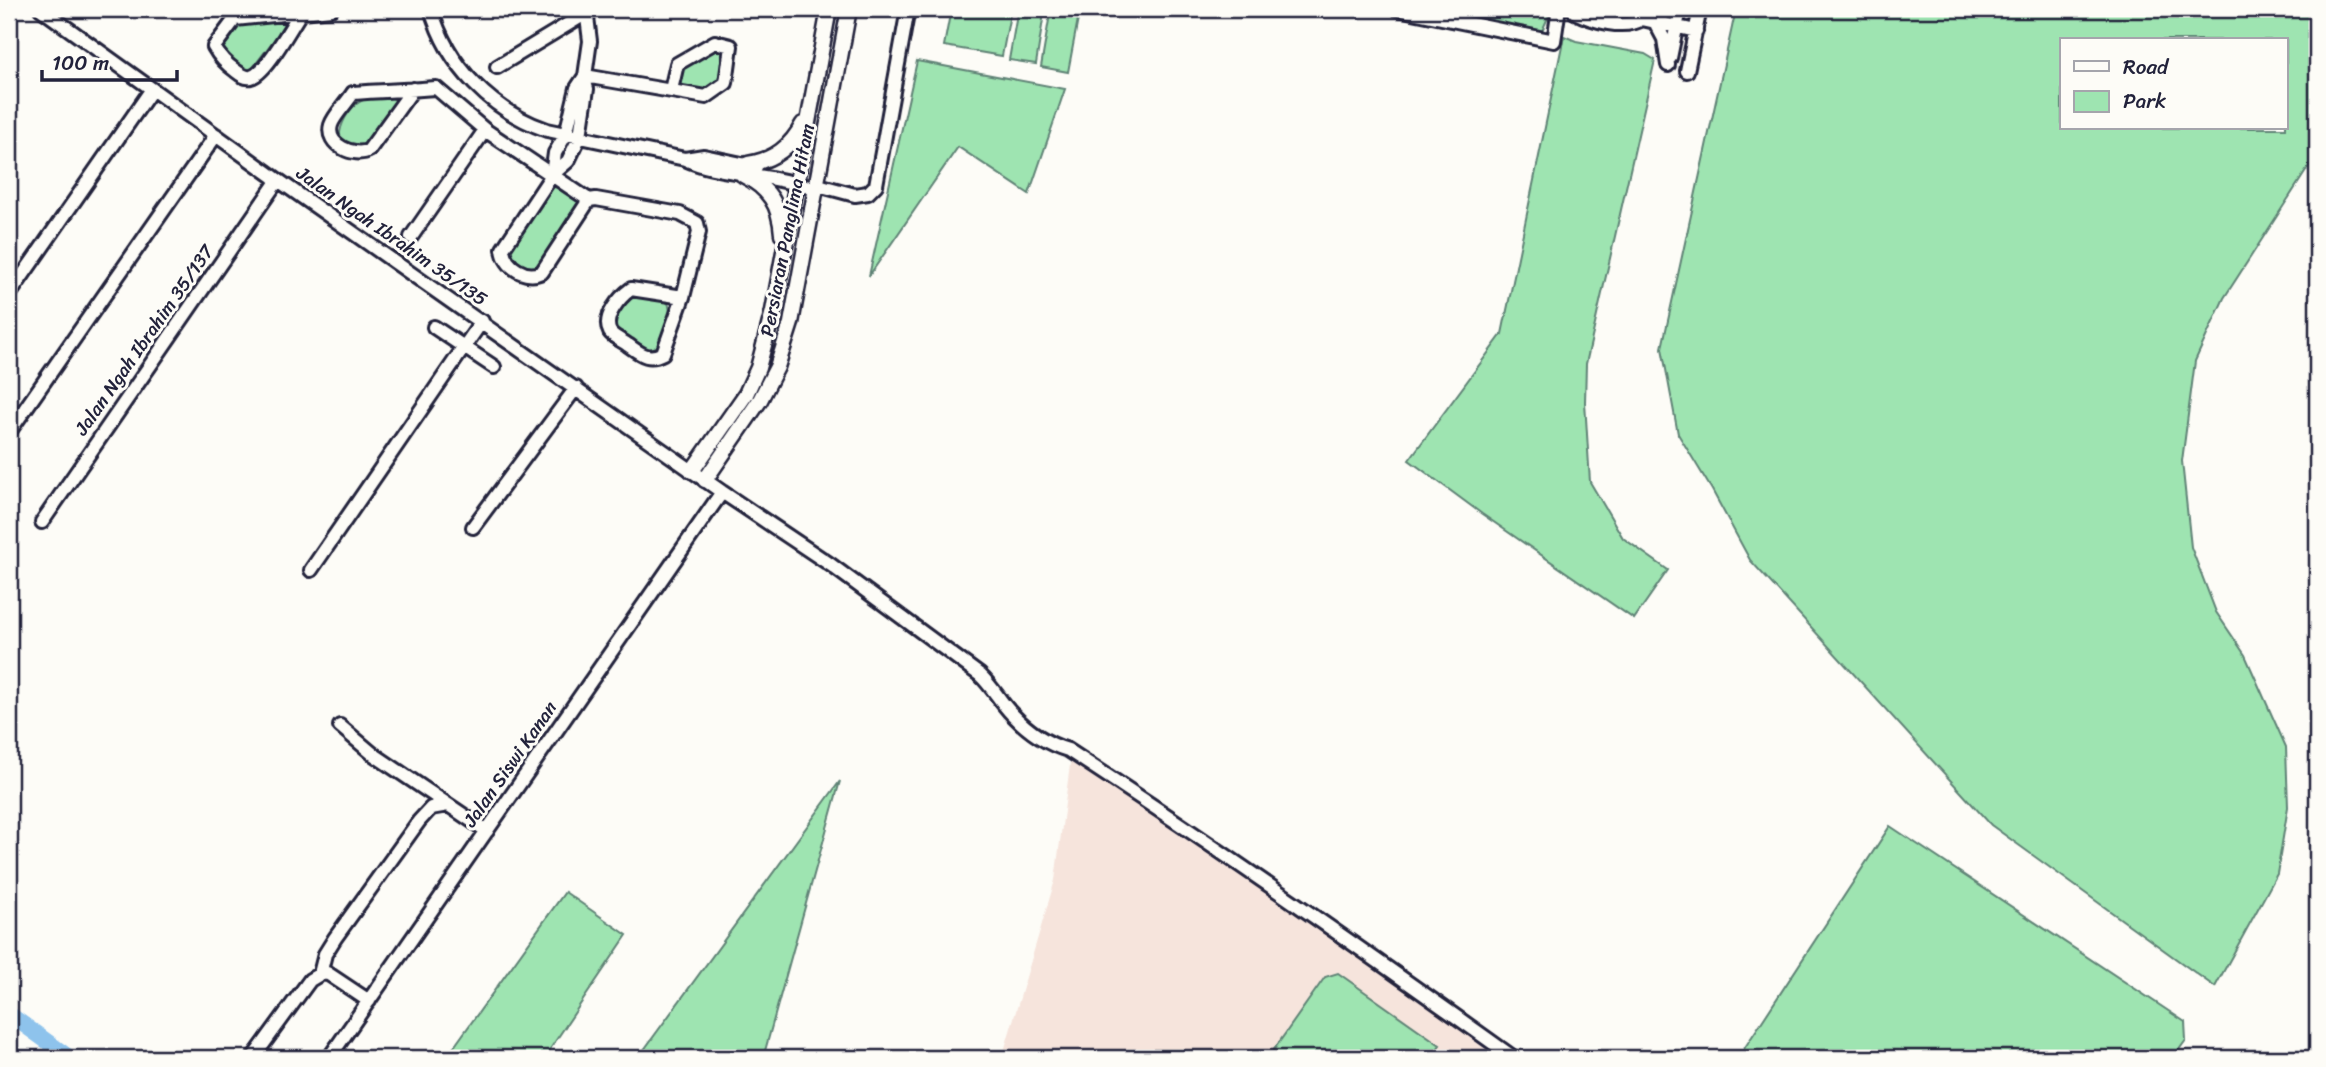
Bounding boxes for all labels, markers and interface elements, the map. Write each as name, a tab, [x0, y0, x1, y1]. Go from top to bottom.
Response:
scale bar	[42, 38, 177, 82]
legend	[2060, 38, 2288, 130]
text: 100 m	[52, 44, 109, 82]
text: Road	[2123, 48, 2170, 86]
text: Park	[2123, 82, 2166, 120]
street label: Persiaran Panglima Hitam	[750, 120, 824, 339]
street label: Jalan Ngah Ibrahim 35/135	[289, 157, 495, 315]
street label: Jalan Ngah Ibrahim 35/137	[65, 237, 223, 443]
street label: Jalan Siswi Kanan	[453, 694, 566, 835]

